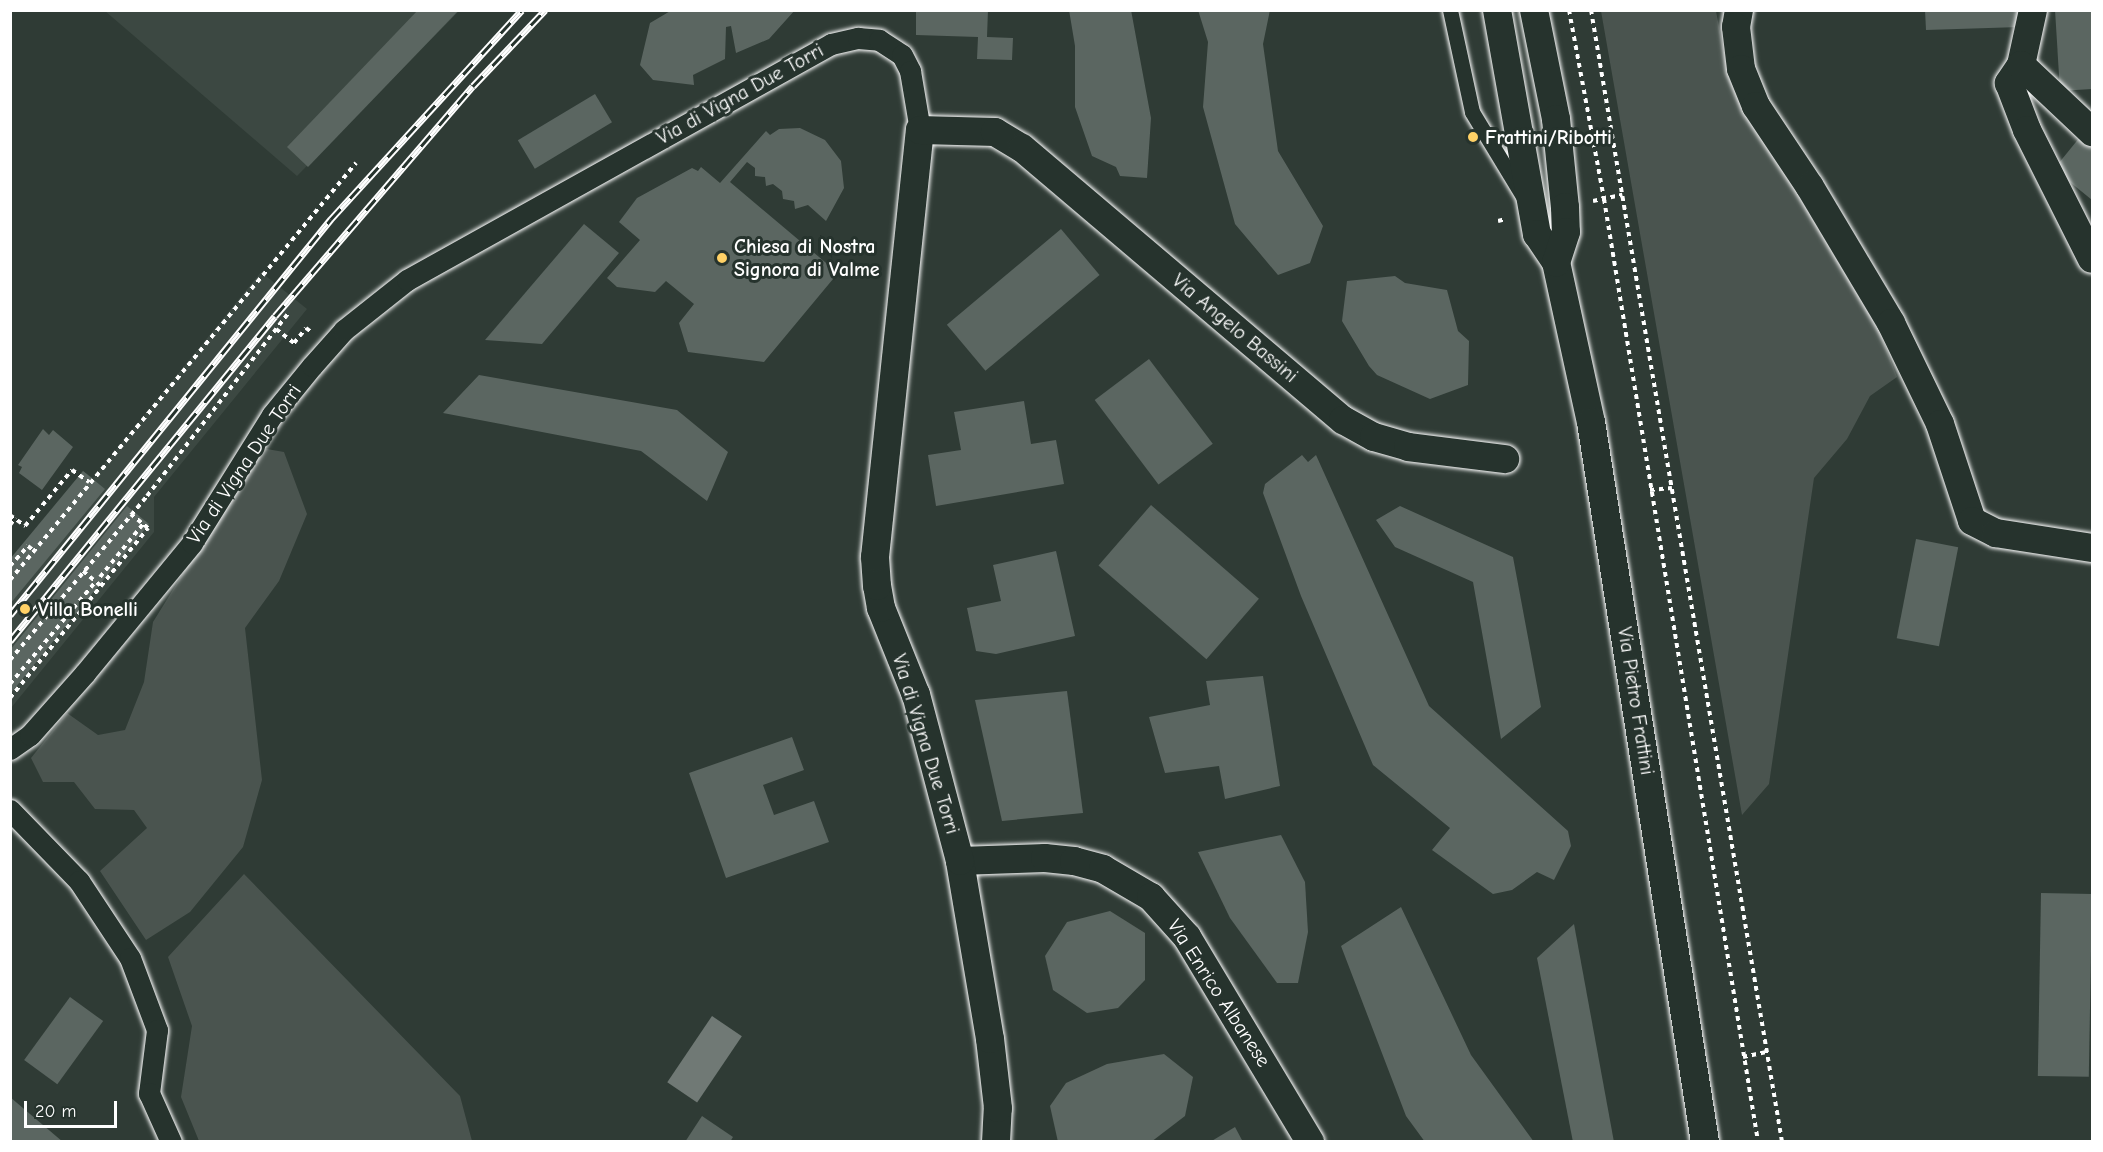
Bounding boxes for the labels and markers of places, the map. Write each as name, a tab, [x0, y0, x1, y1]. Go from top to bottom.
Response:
place label: Frattini/Ribotti	[1485, 125, 1612, 149]
marker: Frattini/Ribotti	[1466, 130, 1480, 144]
place label: Chiesa di Nostra Signora di Valme	[734, 234, 880, 281]
marker: Chiesa di Nostra Signora di Valme	[715, 251, 729, 265]
place label: Villa Bonelli	[38, 597, 138, 621]
marker: Villa Bonelli	[16, 600, 34, 618]

